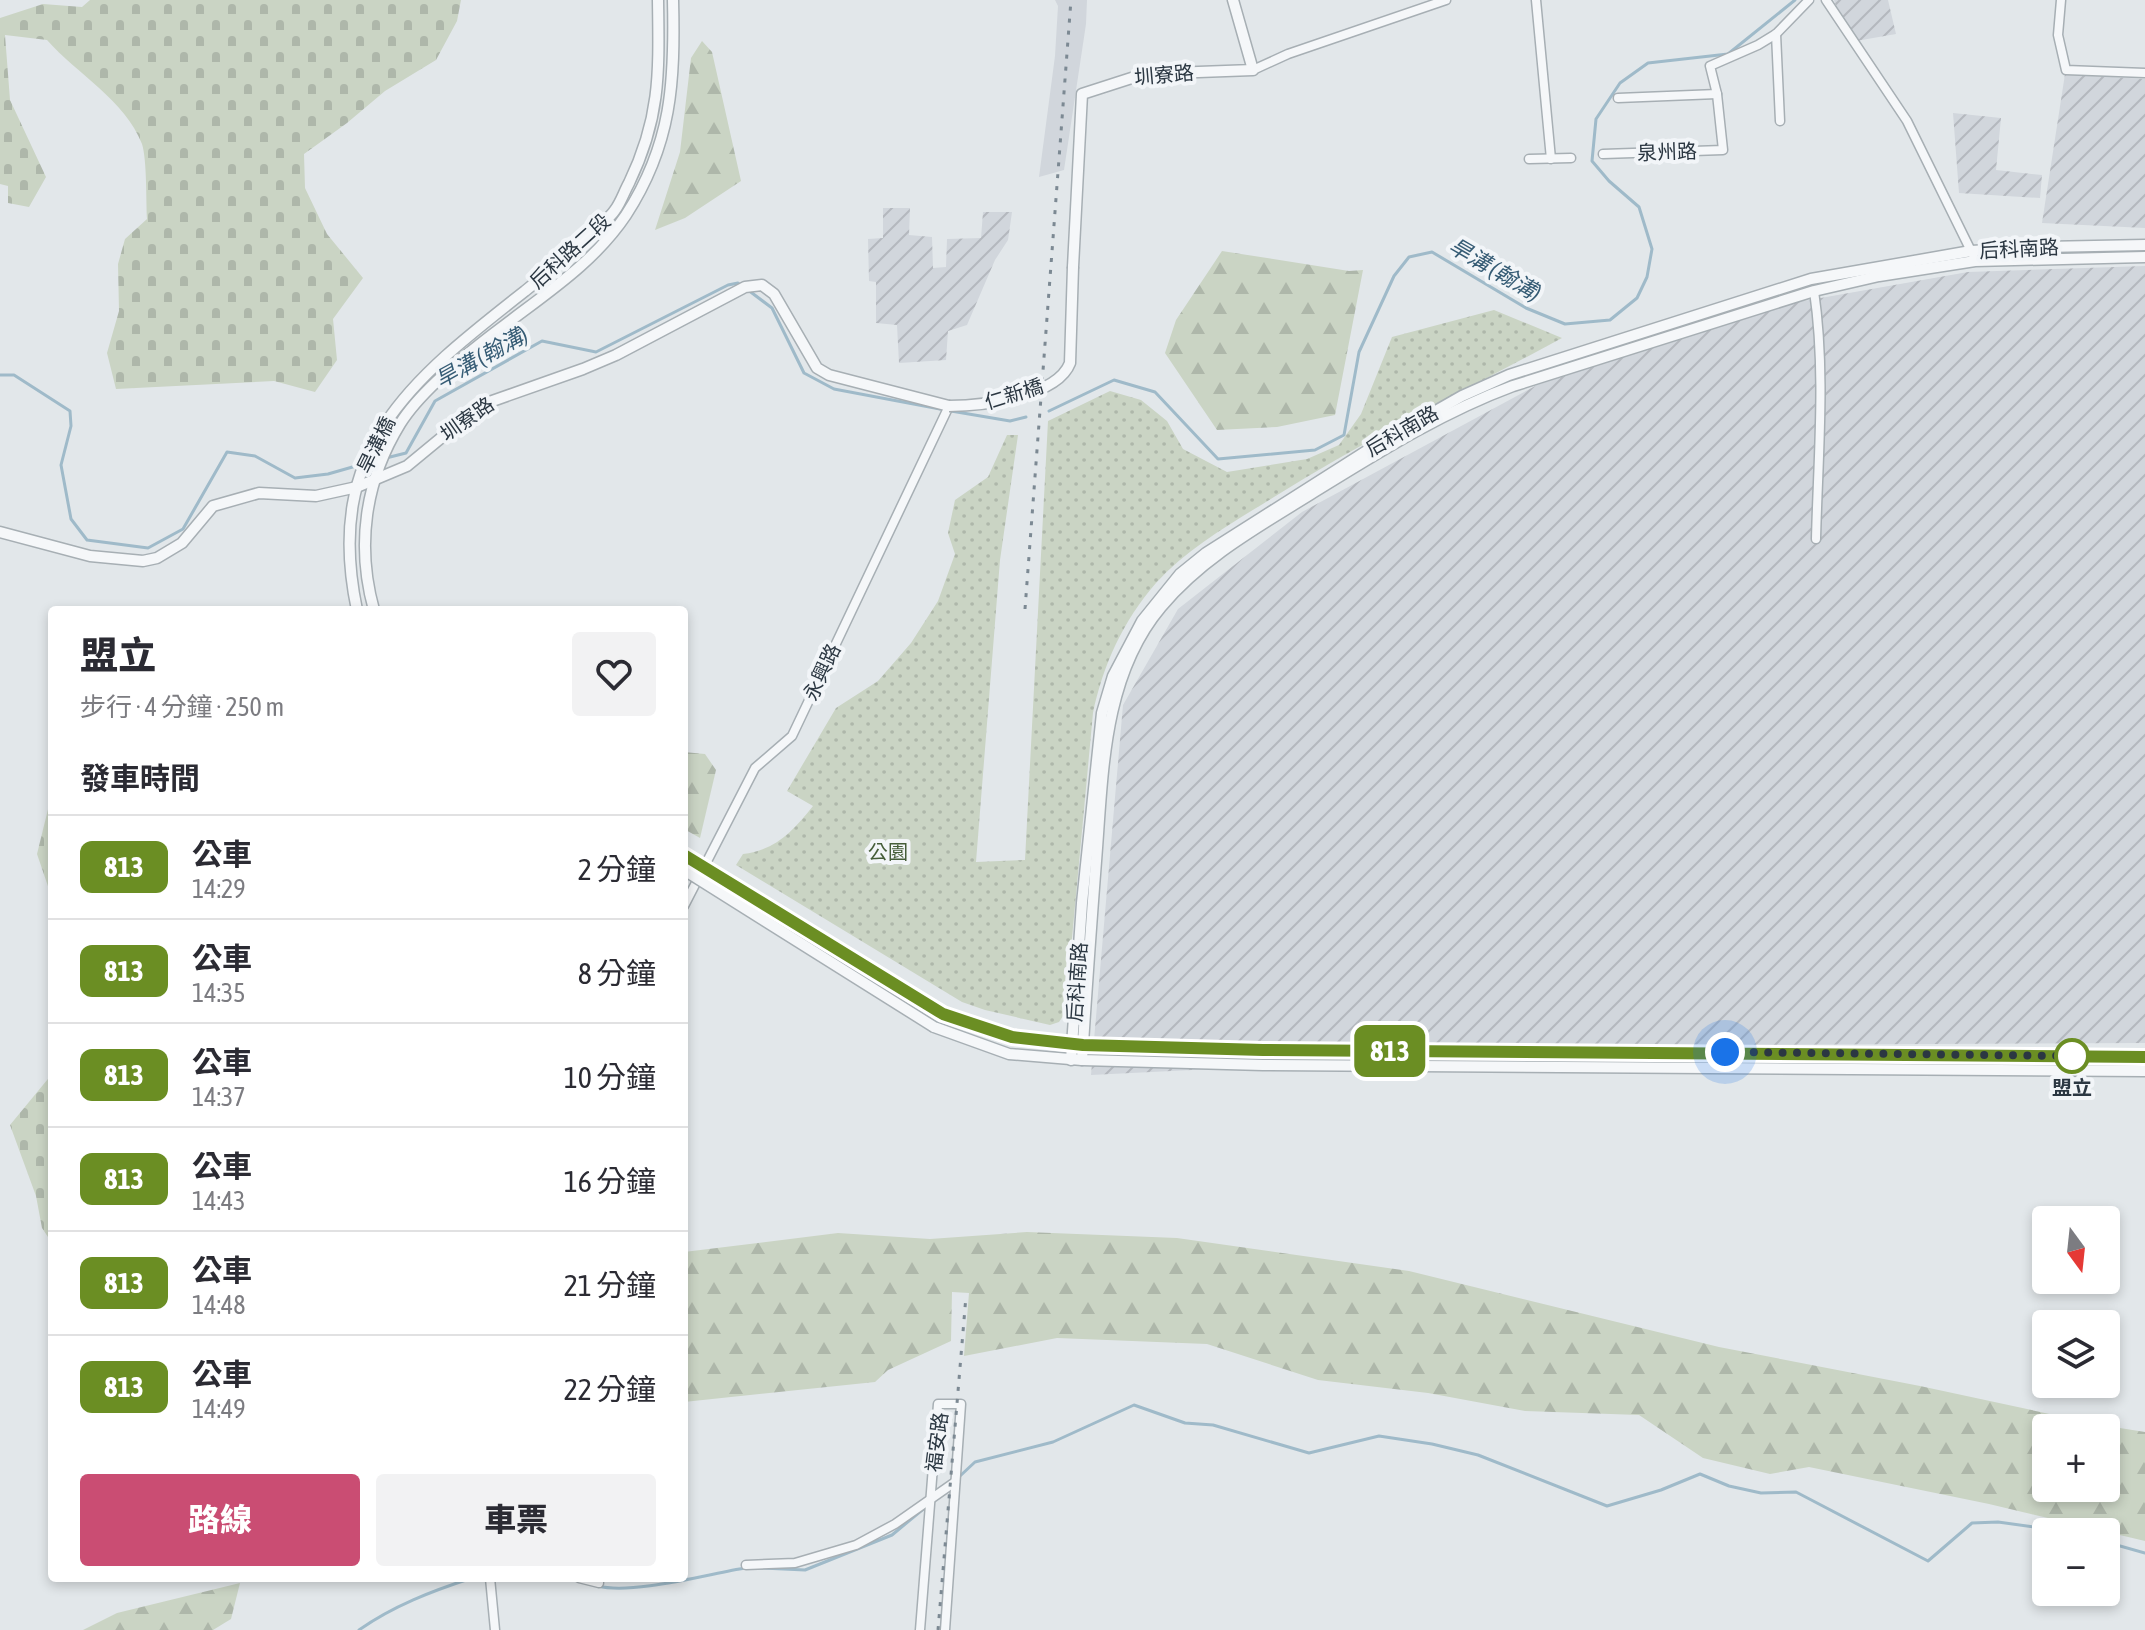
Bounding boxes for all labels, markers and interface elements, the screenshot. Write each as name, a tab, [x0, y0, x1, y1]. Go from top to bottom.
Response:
street label: 圳寮路	[1133, 60, 1195, 89]
street label: 泉州路	[1637, 139, 1697, 164]
street label: 后科路二段	[525, 209, 615, 293]
water label: 旱溝 (翰溝)	[1445, 232, 1545, 306]
street label: 后科南路	[1978, 235, 2060, 262]
water label: 旱溝 (翰溝)	[430, 321, 532, 393]
street label: 仁新橋	[982, 374, 1046, 413]
street label: 圳寮路	[436, 392, 498, 445]
street label: 后科南路	[1361, 401, 1442, 461]
street label: 旱溝橋	[352, 413, 399, 477]
button: heart	[572, 632, 656, 716]
text: 盟立	[80, 634, 156, 677]
street label: 永興路	[798, 640, 845, 704]
text: 步行 · 4 分鐘 · 250 m	[80, 692, 284, 722]
text: 發車時間	[80, 761, 200, 795]
text: 公車	[192, 837, 252, 871]
park label: 公園	[868, 840, 908, 863]
text: 813	[104, 851, 144, 883]
text: 2 分鐘	[578, 852, 656, 886]
text: 14:29	[192, 874, 246, 904]
text: 公車	[192, 941, 252, 975]
street label: 后科南路	[1062, 941, 1091, 1023]
text: 813	[104, 955, 144, 987]
text: 8 分鐘	[578, 956, 656, 990]
text: 14:35	[192, 978, 246, 1008]
line badge: 813	[1344, 1025, 1436, 1077]
your location	[1705, 1032, 1745, 1072]
text: 813	[1370, 1035, 1410, 1067]
marker: 盟立	[2055, 1039, 2089, 1073]
text: 公車	[192, 1045, 252, 1079]
text: 813	[104, 1059, 144, 1091]
text: 10 分鐘	[564, 1060, 656, 1094]
place label: 盟立	[2052, 1076, 2092, 1099]
text: 14:37	[192, 1082, 246, 1112]
text: 公車	[192, 1149, 252, 1183]
text: 813	[104, 1163, 144, 1195]
text: 16 分鐘	[564, 1164, 656, 1198]
text: 14:43	[192, 1186, 246, 1216]
north arrow	[2032, 1206, 2120, 1294]
map controls	[2032, 1206, 2120, 1606]
text: 公車	[192, 1253, 252, 1287]
text: 813	[104, 1267, 144, 1299]
text: 21 分鐘	[564, 1268, 656, 1302]
text: 14:48	[192, 1290, 246, 1320]
button: layers	[2032, 1310, 2120, 1398]
text: 公車	[192, 1357, 252, 1391]
text: 813	[104, 1371, 144, 1403]
text: 22 分鐘	[564, 1372, 656, 1406]
text: 14:49	[192, 1394, 246, 1424]
street label: 福安路	[921, 1411, 952, 1473]
button: +	[2032, 1414, 2120, 1502]
button: 路線	[80, 1474, 360, 1566]
button: 車票	[376, 1474, 656, 1566]
button: −	[2032, 1518, 2120, 1606]

